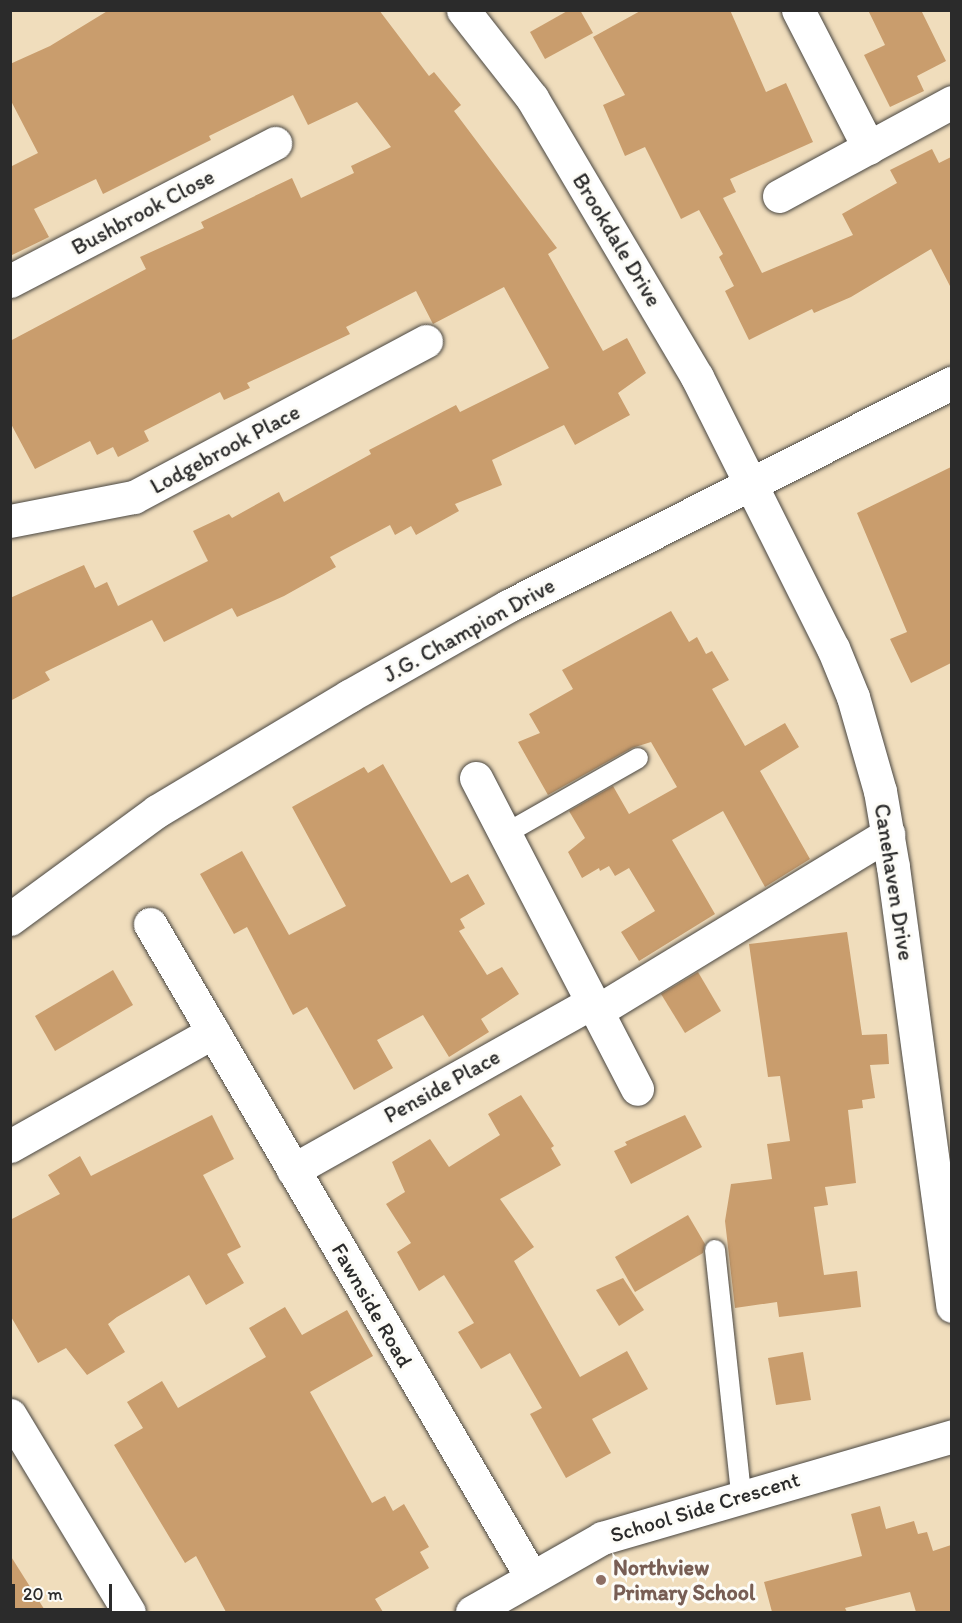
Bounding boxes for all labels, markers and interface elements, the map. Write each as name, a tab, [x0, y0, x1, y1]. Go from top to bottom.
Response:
street label: Bushbrook Close	[67, 163, 219, 261]
street label: Brookdale Drive	[567, 168, 667, 312]
street label: Lodgebrook Place	[146, 398, 304, 500]
street label: J.G. Champion Drive	[379, 572, 559, 688]
street label: Canehaven Drive	[869, 802, 919, 962]
street label: Penside Place	[379, 1043, 505, 1129]
street label: Fawnside Road	[326, 1238, 418, 1372]
street label: School Side Crescent	[607, 1466, 803, 1548]
place label: Northview Primary School	[613, 1554, 755, 1606]
scale bar	[15, 1572, 116, 1610]
marker: Northview Primary School	[594, 1573, 608, 1587]
text: 20 m	[23, 1583, 63, 1605]

